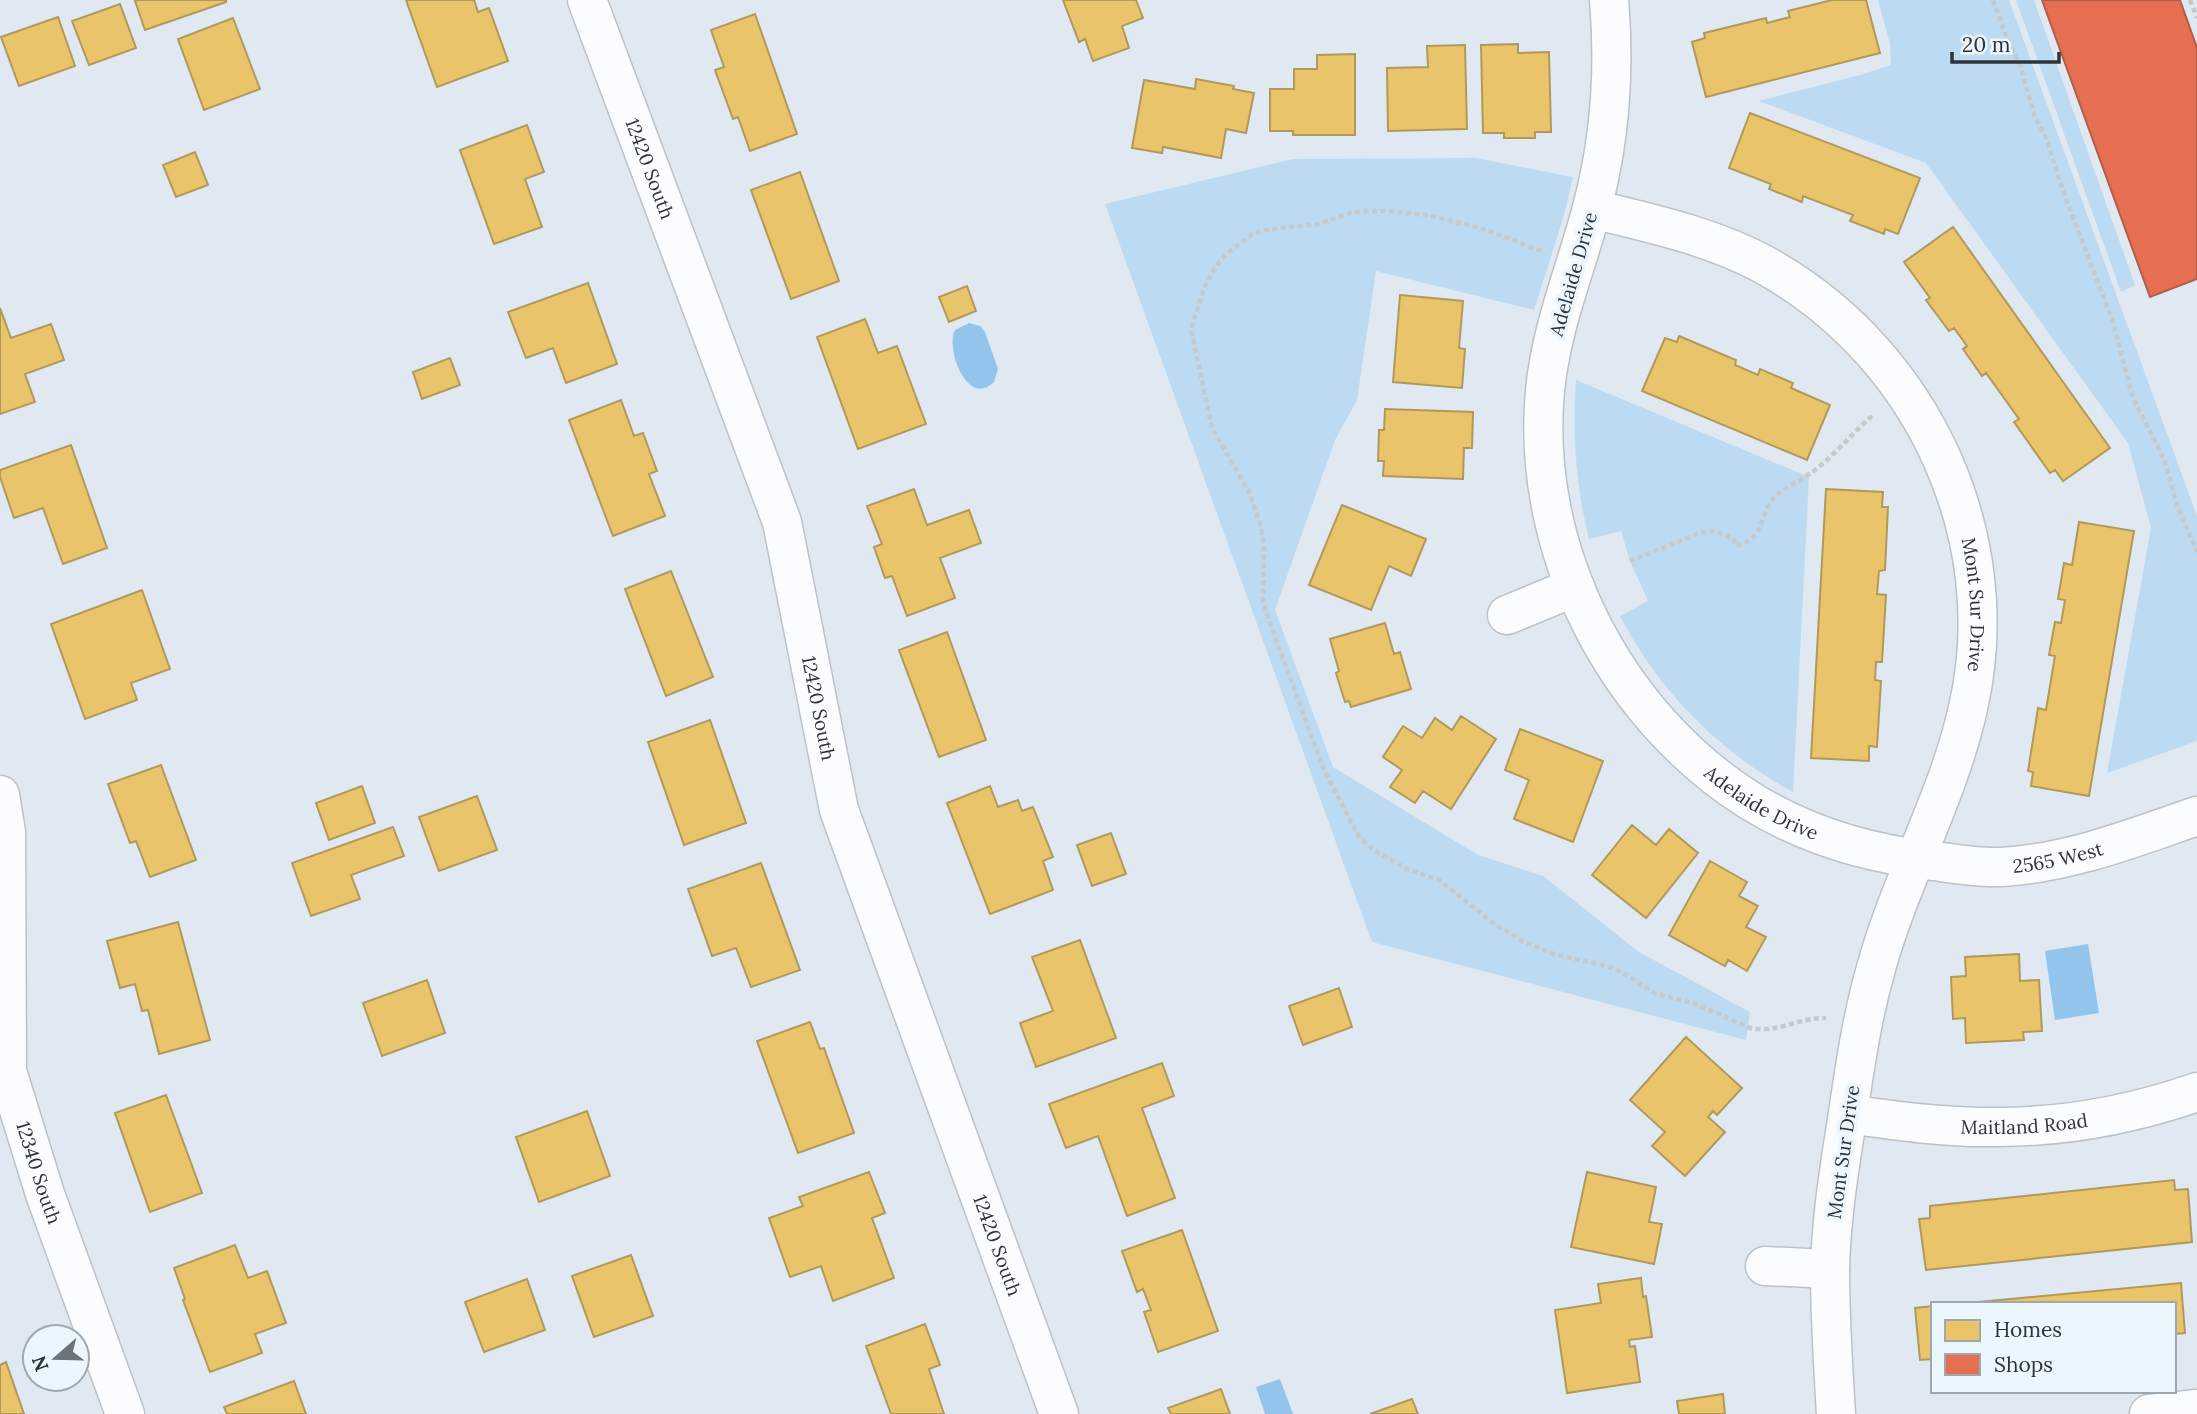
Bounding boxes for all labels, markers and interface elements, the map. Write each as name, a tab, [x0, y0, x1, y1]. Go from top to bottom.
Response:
scale bar	[1952, 21, 2059, 65]
text: 20 m	[1962, 31, 2011, 58]
street label: 12420 South	[620, 115, 680, 222]
street label: Adelaide Drive	[1544, 209, 1602, 340]
street label: Mont Sur Drive	[1957, 535, 1990, 673]
street label: 12420 South	[797, 654, 841, 763]
street label: Adelaide Drive	[1699, 760, 1822, 845]
street label: 2565 West	[2012, 836, 2106, 878]
street label: Mont Sur Drive	[1822, 1084, 1864, 1220]
street label: Maitland Road	[1960, 1108, 2089, 1139]
street label: 12340 South	[11, 1118, 67, 1227]
street label: 12420 South	[968, 1191, 1027, 1299]
legend	[1931, 1302, 2176, 1393]
text: Homes	[1994, 1316, 2062, 1343]
north arrow	[21, 1323, 91, 1393]
text: Shops	[1994, 1351, 2053, 1378]
text: N	[26, 1353, 54, 1375]

